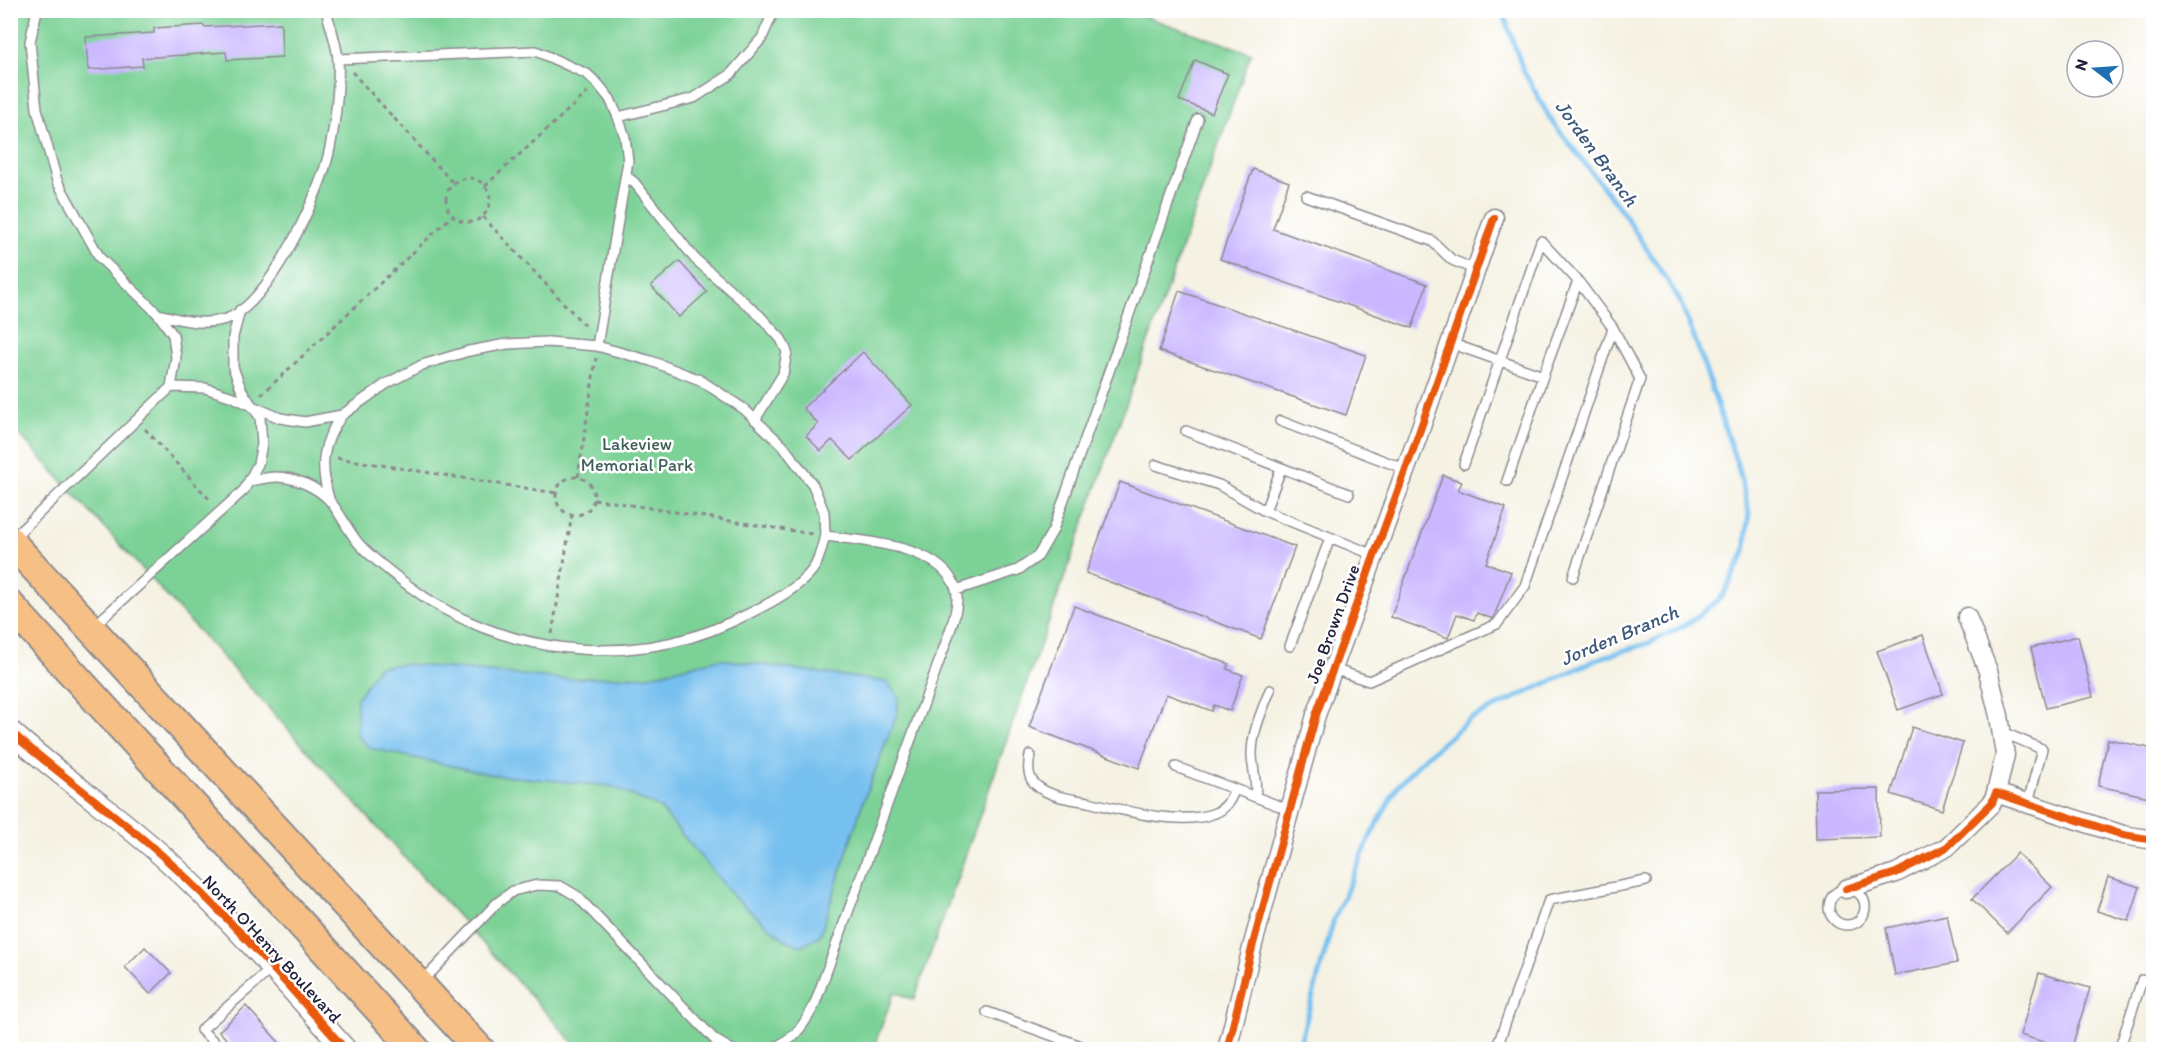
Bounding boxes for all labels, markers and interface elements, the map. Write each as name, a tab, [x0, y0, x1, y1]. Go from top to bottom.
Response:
north arrow	[2065, 39, 2125, 99]
text: N	[2070, 57, 2092, 73]
water label: Jorden Branch	[1550, 95, 1644, 211]
park label: Lakeview Memorial Park	[581, 433, 693, 476]
street label: Joe Brown Drive	[1301, 562, 1365, 686]
water label: Jorden Branch	[1556, 599, 1682, 671]
street label: North O'Henry Boulevard	[198, 870, 346, 1028]

